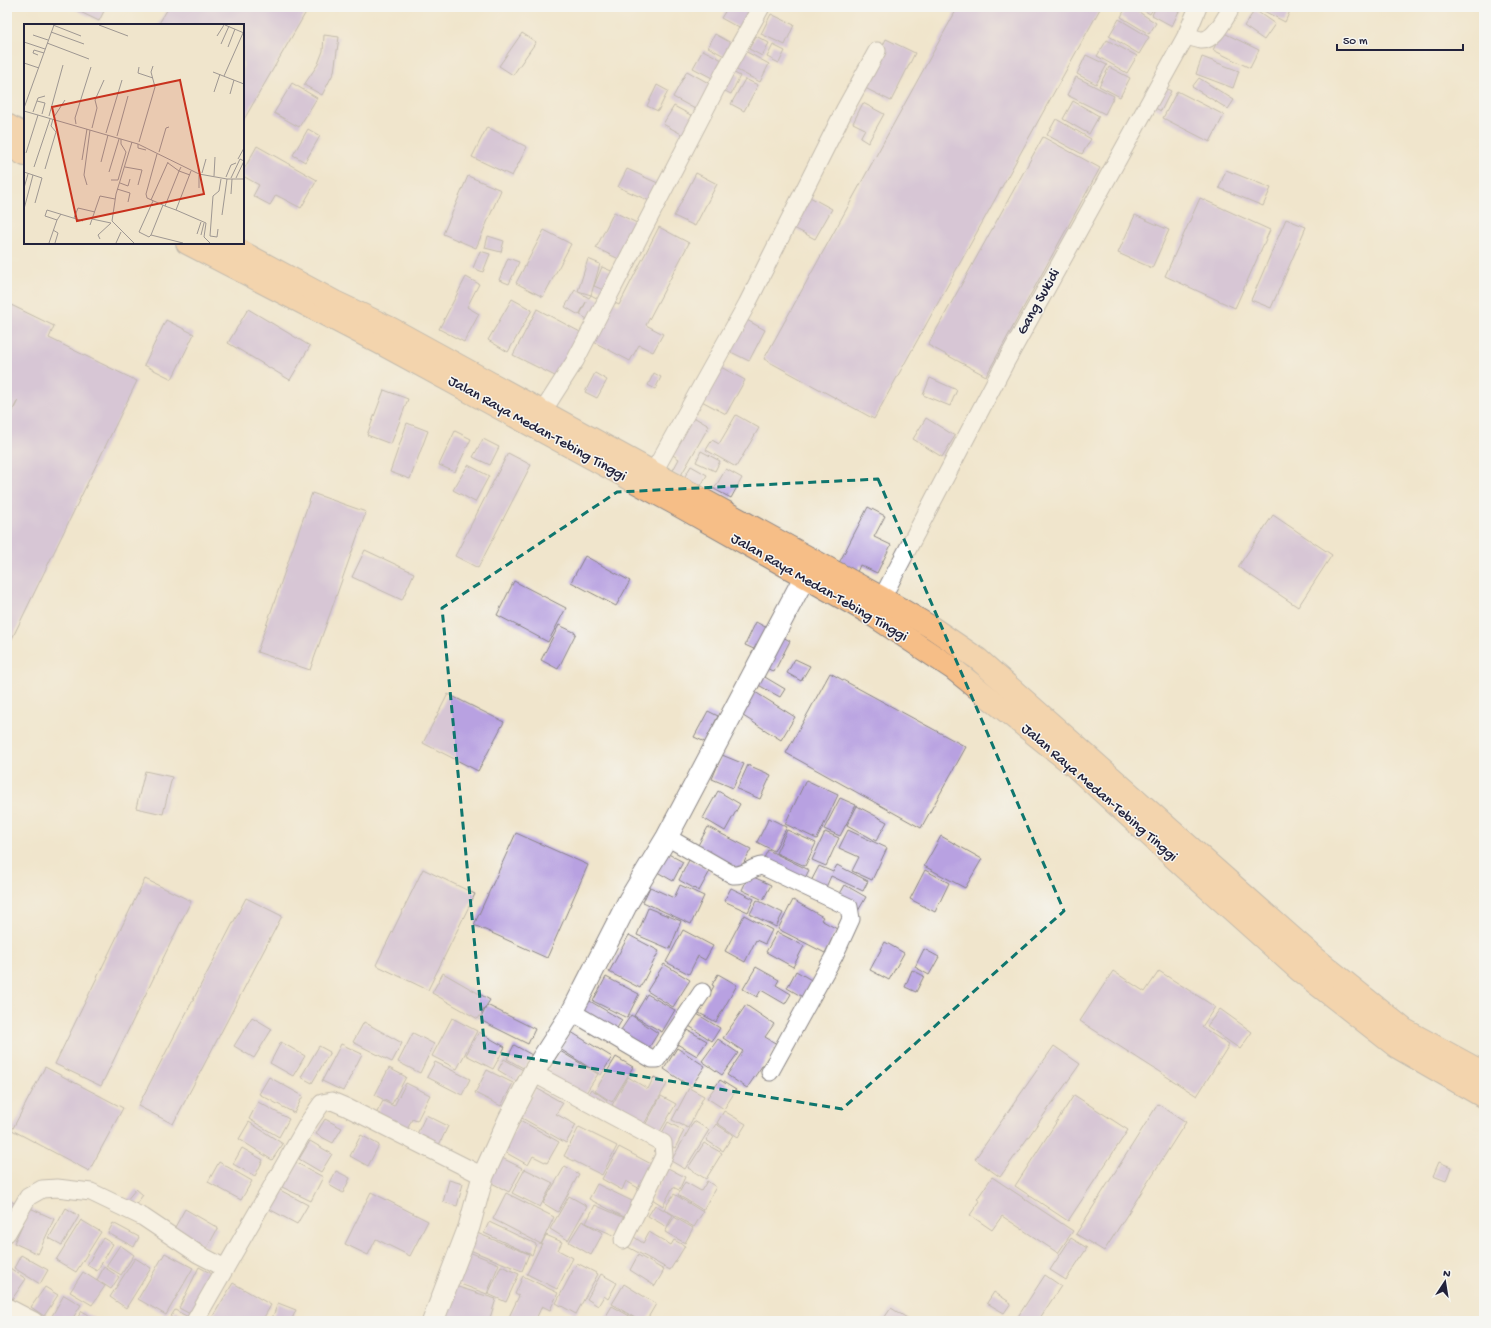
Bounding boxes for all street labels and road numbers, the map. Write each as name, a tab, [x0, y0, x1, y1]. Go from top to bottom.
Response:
street label: Gang Sukidi	[1013, 266, 1065, 338]
street label: Jalan Raya Medan-Tebing Tinggi	[445, 372, 629, 486]
street label: Jalan Raya Medan-Tebing Tinggi	[727, 530, 911, 646]
street label: Jalan Raya Medan-Tebing Tinggi	[1017, 720, 1181, 866]

